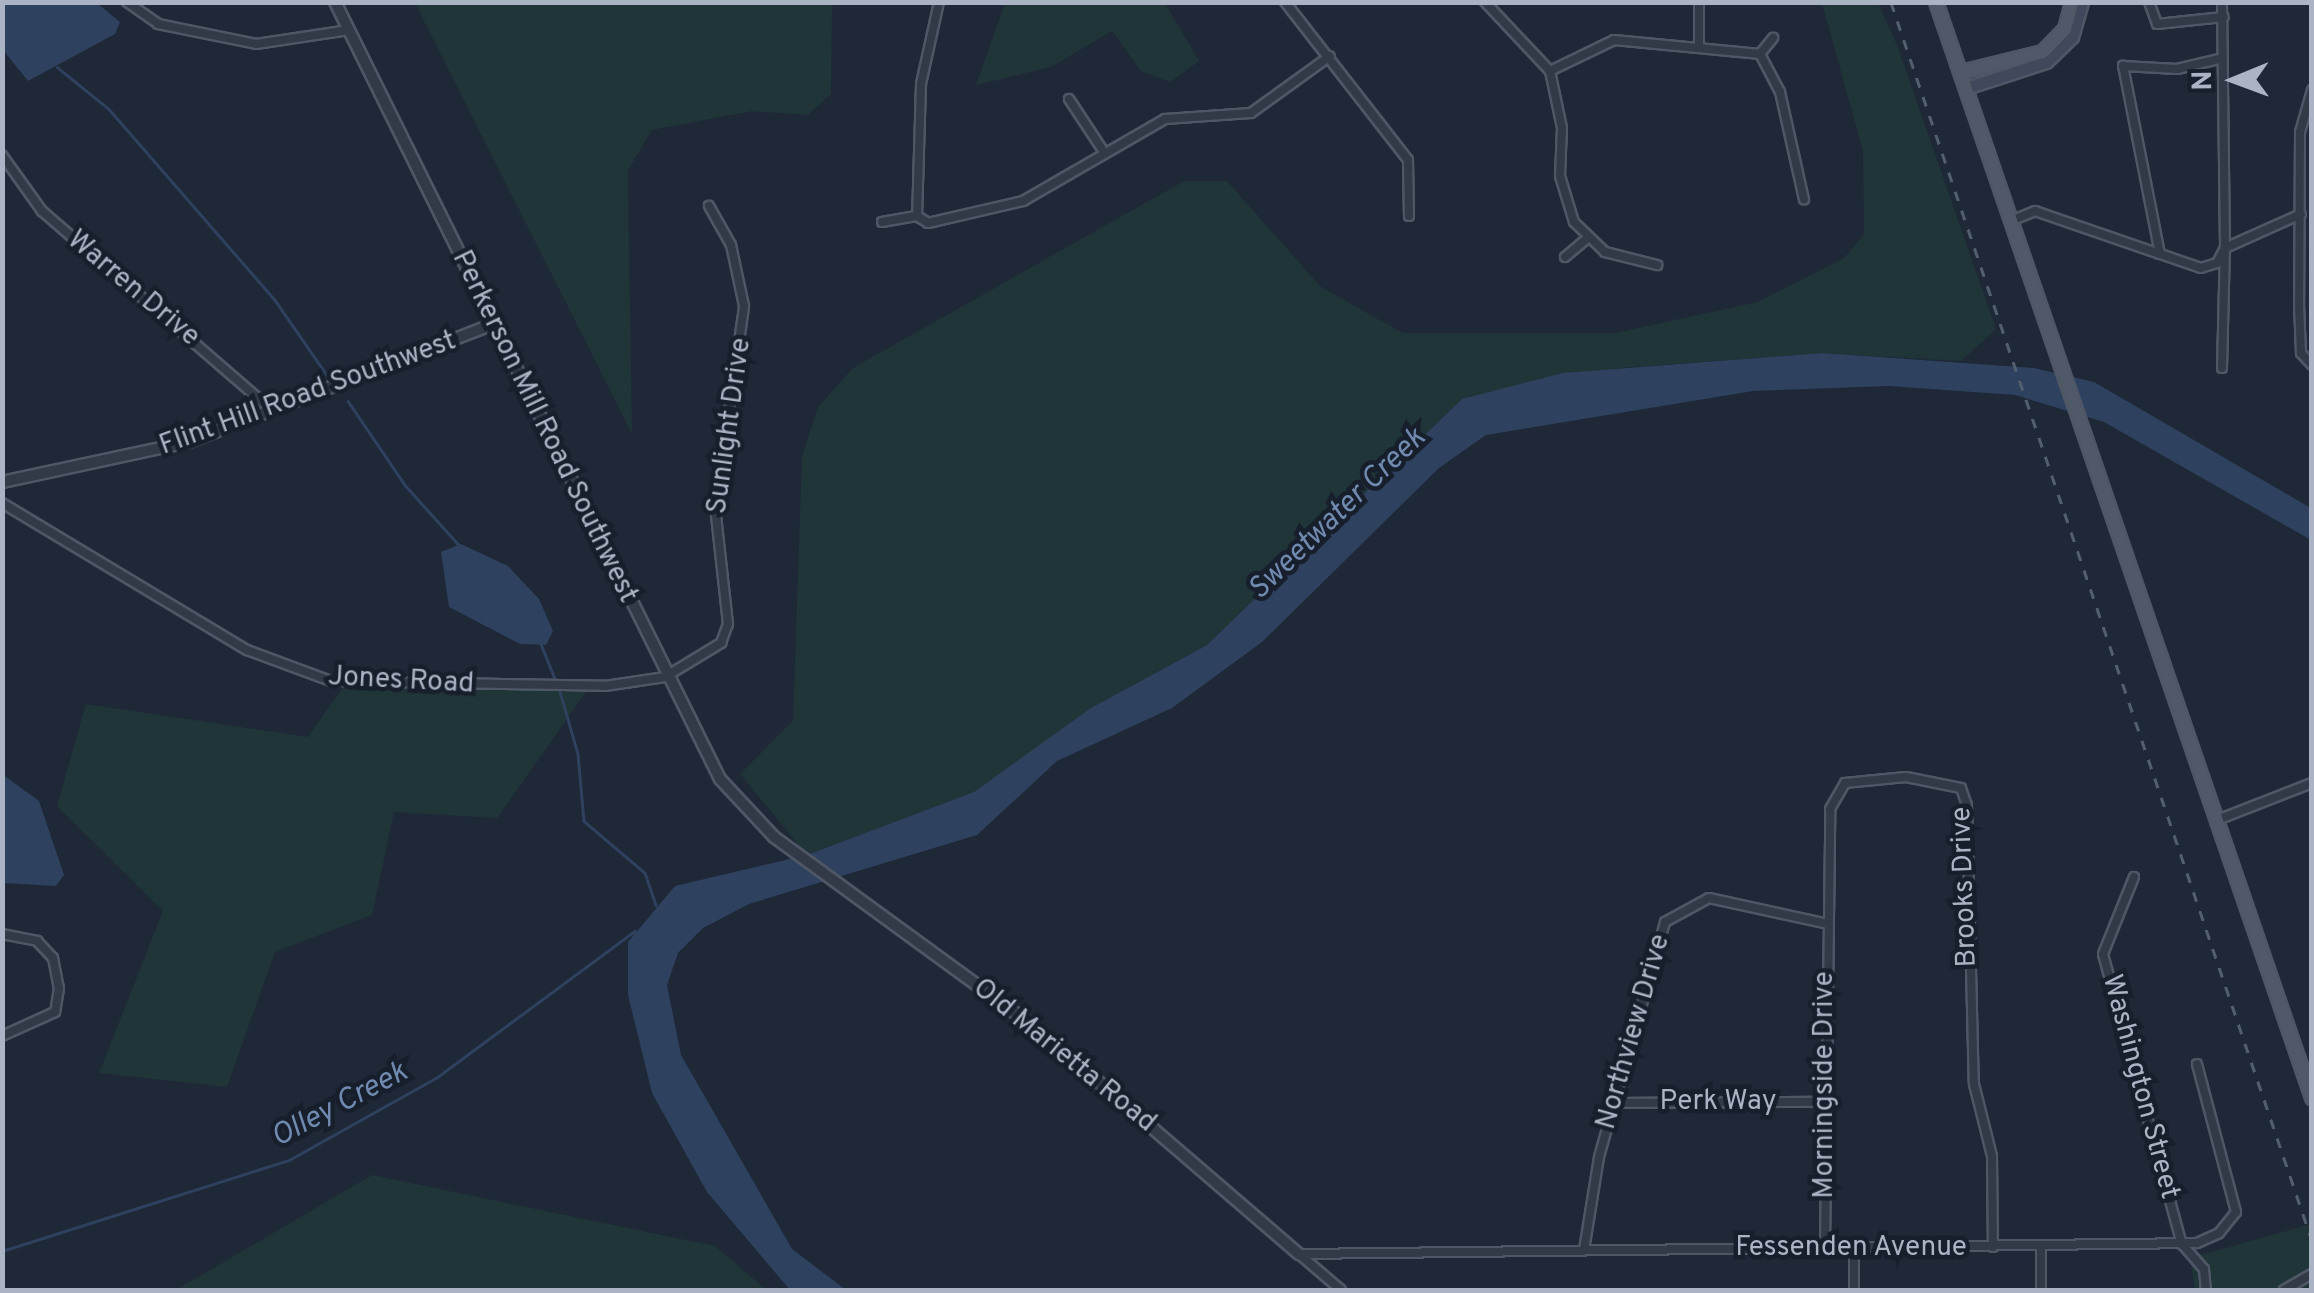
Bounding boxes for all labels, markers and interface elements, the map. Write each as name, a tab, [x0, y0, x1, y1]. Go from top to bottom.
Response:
north arrow	[2184, 30, 2284, 130]
text: N	[2186, 70, 2222, 91]
street label: Warren Drive	[60, 224, 206, 354]
street label: Perkerson Mill Road Southwest	[444, 245, 644, 609]
street label: Flint Hill Road Southwest	[155, 325, 461, 463]
street label: Sunlight Drive	[701, 336, 759, 516]
water label: Sweetwater Creek	[1242, 421, 1434, 609]
street label: Jones Road	[327, 660, 475, 702]
street label: Brooks Drive	[1945, 806, 1985, 968]
street label: Northview Drive	[1590, 930, 1678, 1134]
street label: Morningside Drive	[1808, 971, 1842, 1199]
street label: Washington Street	[2094, 971, 2186, 1203]
street label: Old Marietta Road	[966, 972, 1162, 1140]
water label: Olley Creek	[266, 1055, 414, 1157]
street label: Perk Way	[1659, 1085, 1777, 1119]
street label: Fessenden Avenue	[1735, 1231, 1967, 1265]

